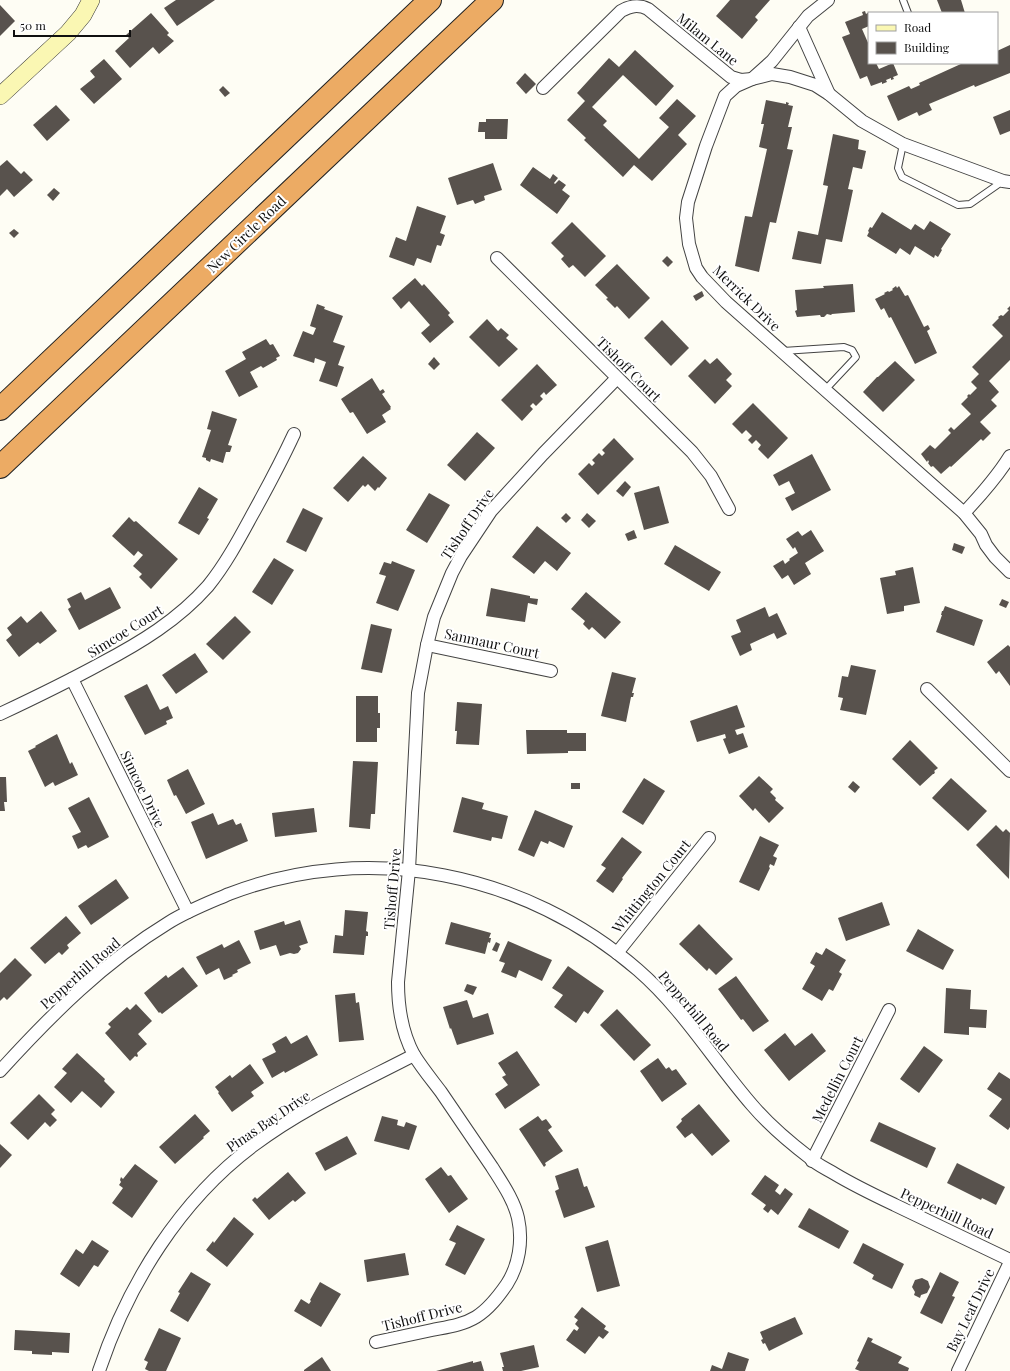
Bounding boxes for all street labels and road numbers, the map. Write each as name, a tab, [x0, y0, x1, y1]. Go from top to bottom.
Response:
street label: Milam Lane	[673, 8, 743, 70]
street label: New Circle Road	[202, 191, 290, 277]
street label: Merrick Drive	[709, 261, 785, 335]
street label: Tishoff Court	[593, 333, 666, 406]
street label: Tishoff Drive	[436, 485, 498, 563]
street label: Simcoe Court	[84, 600, 167, 662]
street label: Sanmaur Court	[443, 624, 542, 663]
street label: Simcoe Drive	[116, 747, 170, 831]
street label: Whittington Court	[607, 835, 695, 937]
street label: Tishoff Drive	[379, 847, 405, 931]
street label: Pepperhill Road	[36, 933, 124, 1013]
street label: Pepperhill Road	[655, 967, 733, 1055]
street label: Medellin Court	[807, 1032, 867, 1126]
street label: Pinas Bay Drive	[222, 1086, 314, 1156]
street label: Pepperhill Road	[898, 1183, 996, 1243]
street label: Bay Leaf Drive	[942, 1265, 998, 1355]
street label: Tishoff Drive	[380, 1297, 464, 1335]

